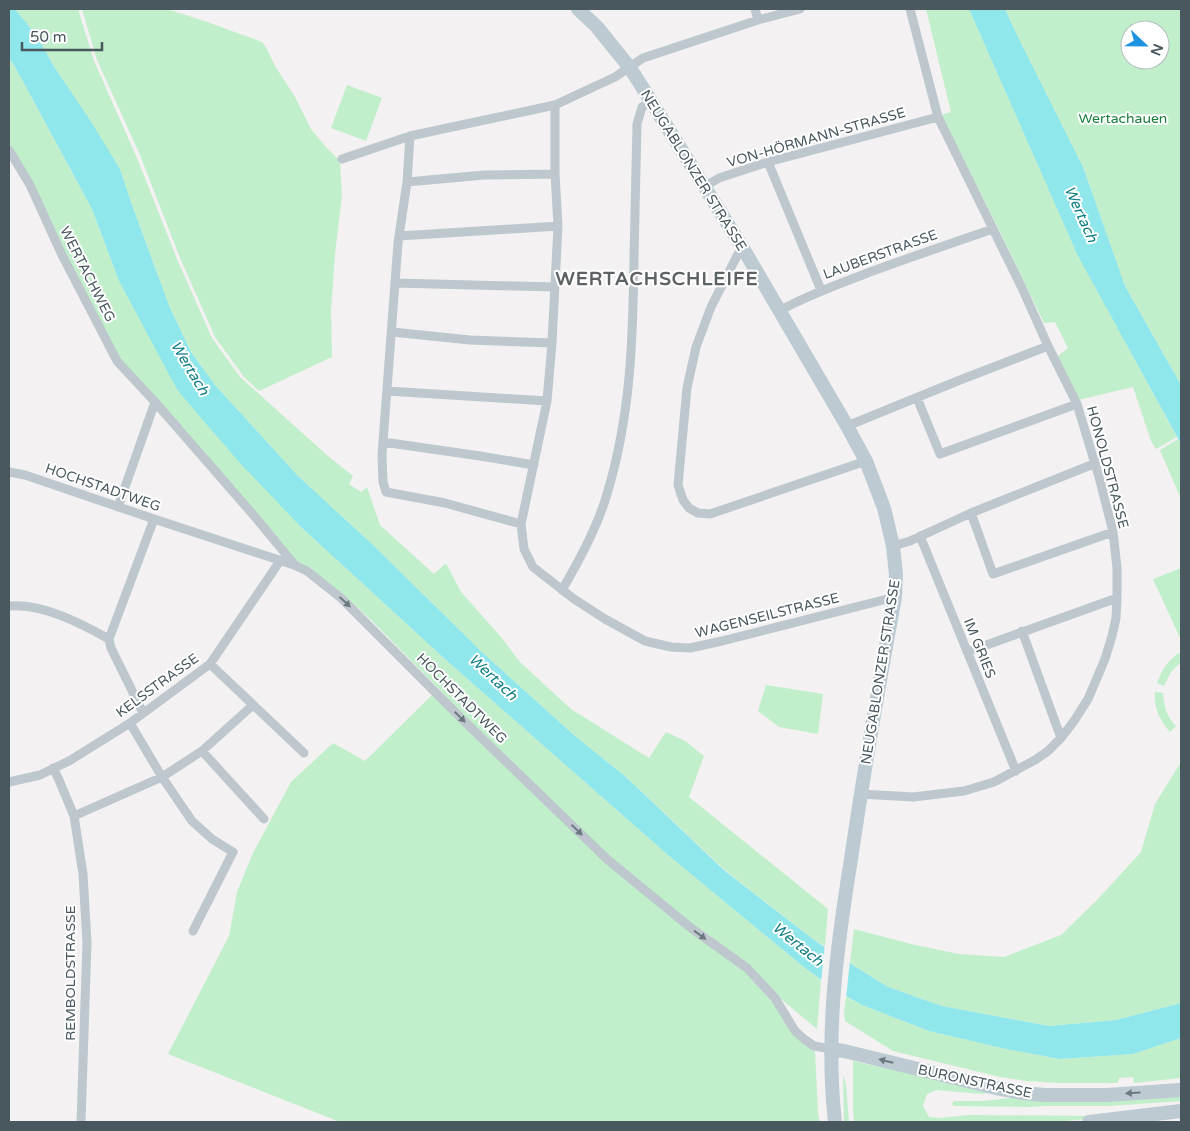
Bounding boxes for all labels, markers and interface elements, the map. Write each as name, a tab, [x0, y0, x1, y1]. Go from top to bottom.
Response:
scale bar	[22, 20, 102, 52]
north arrow	[1120, 20, 1170, 70]
text: 50 m	[30, 28, 67, 46]
text: N	[1147, 41, 1167, 58]
street label: NEUGABLONZER STRASSE	[637, 87, 750, 254]
street label: VON-HÖRMANN-STRASSE	[725, 104, 907, 171]
park label: Wertachauen	[1079, 110, 1167, 127]
water label: Wertach	[1061, 183, 1102, 246]
street label: WERTACHWEG	[56, 224, 119, 325]
street label: LAUBERSTRASSE	[821, 226, 940, 283]
district label: WERTACHSCHLEIFE	[555, 268, 759, 290]
water label: Wertach	[167, 338, 214, 399]
street label: HONOLDSTRASSE	[1083, 404, 1132, 530]
street label: HOCHSTADTWEG	[43, 460, 163, 515]
street label: NEUGABLONZER STRASSE	[857, 578, 904, 766]
street label: WAGENSEILSTRASSE	[693, 589, 841, 642]
one-way arrow	[338, 596, 350, 608]
street label: IM GRIES	[960, 616, 999, 681]
street label: KELSSTRASSE	[113, 650, 202, 721]
street label: HOCHSTADTWEG	[413, 650, 510, 747]
water label: Wertach	[465, 650, 522, 705]
one-way arrow	[454, 710, 466, 722]
one-way arrow	[570, 823, 582, 835]
street label: REMBOLDSTRASSE	[62, 905, 79, 1041]
water label: Wertach	[769, 918, 828, 970]
one-way arrow	[693, 930, 707, 940]
one-way arrow	[879, 1057, 894, 1065]
street label: BURONSTRASSE	[916, 1061, 1034, 1102]
one-way arrow	[1124, 1090, 1140, 1098]

